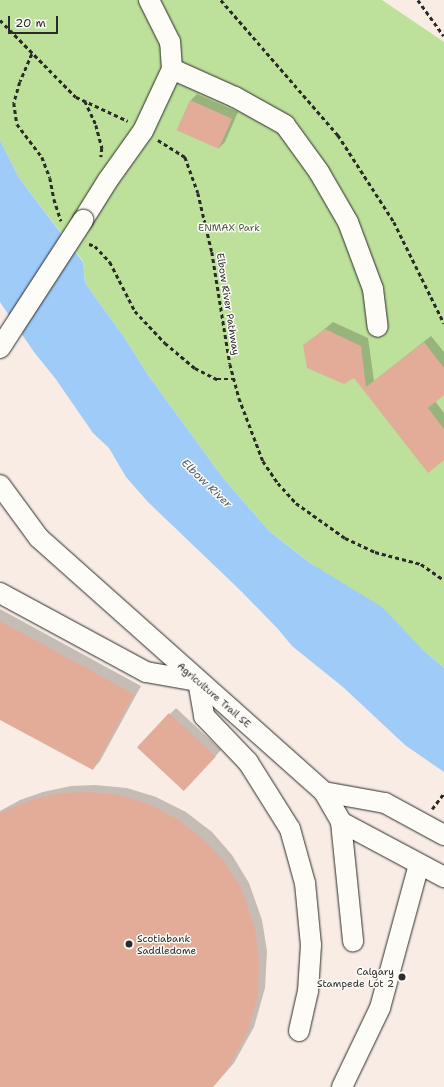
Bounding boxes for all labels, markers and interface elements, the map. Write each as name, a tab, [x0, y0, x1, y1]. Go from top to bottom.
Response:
scale bar	[10, 8, 60, 34]
text: 20 m	[15, 15, 46, 31]
park label: ENMAX Park	[198, 222, 260, 234]
street label: Elbow River Pathway	[214, 252, 242, 356]
water label: Elbow River	[178, 457, 234, 511]
street label: Agriculture Trail SE	[175, 660, 253, 730]
place label: Scotiabank Saddledome	[137, 932, 196, 956]
marker: Scotiabank Saddledome	[124, 939, 134, 949]
place label: Calgary Stampede Lot 2	[317, 965, 394, 988]
marker: Calgary Stampede Lot 2	[397, 972, 407, 982]

